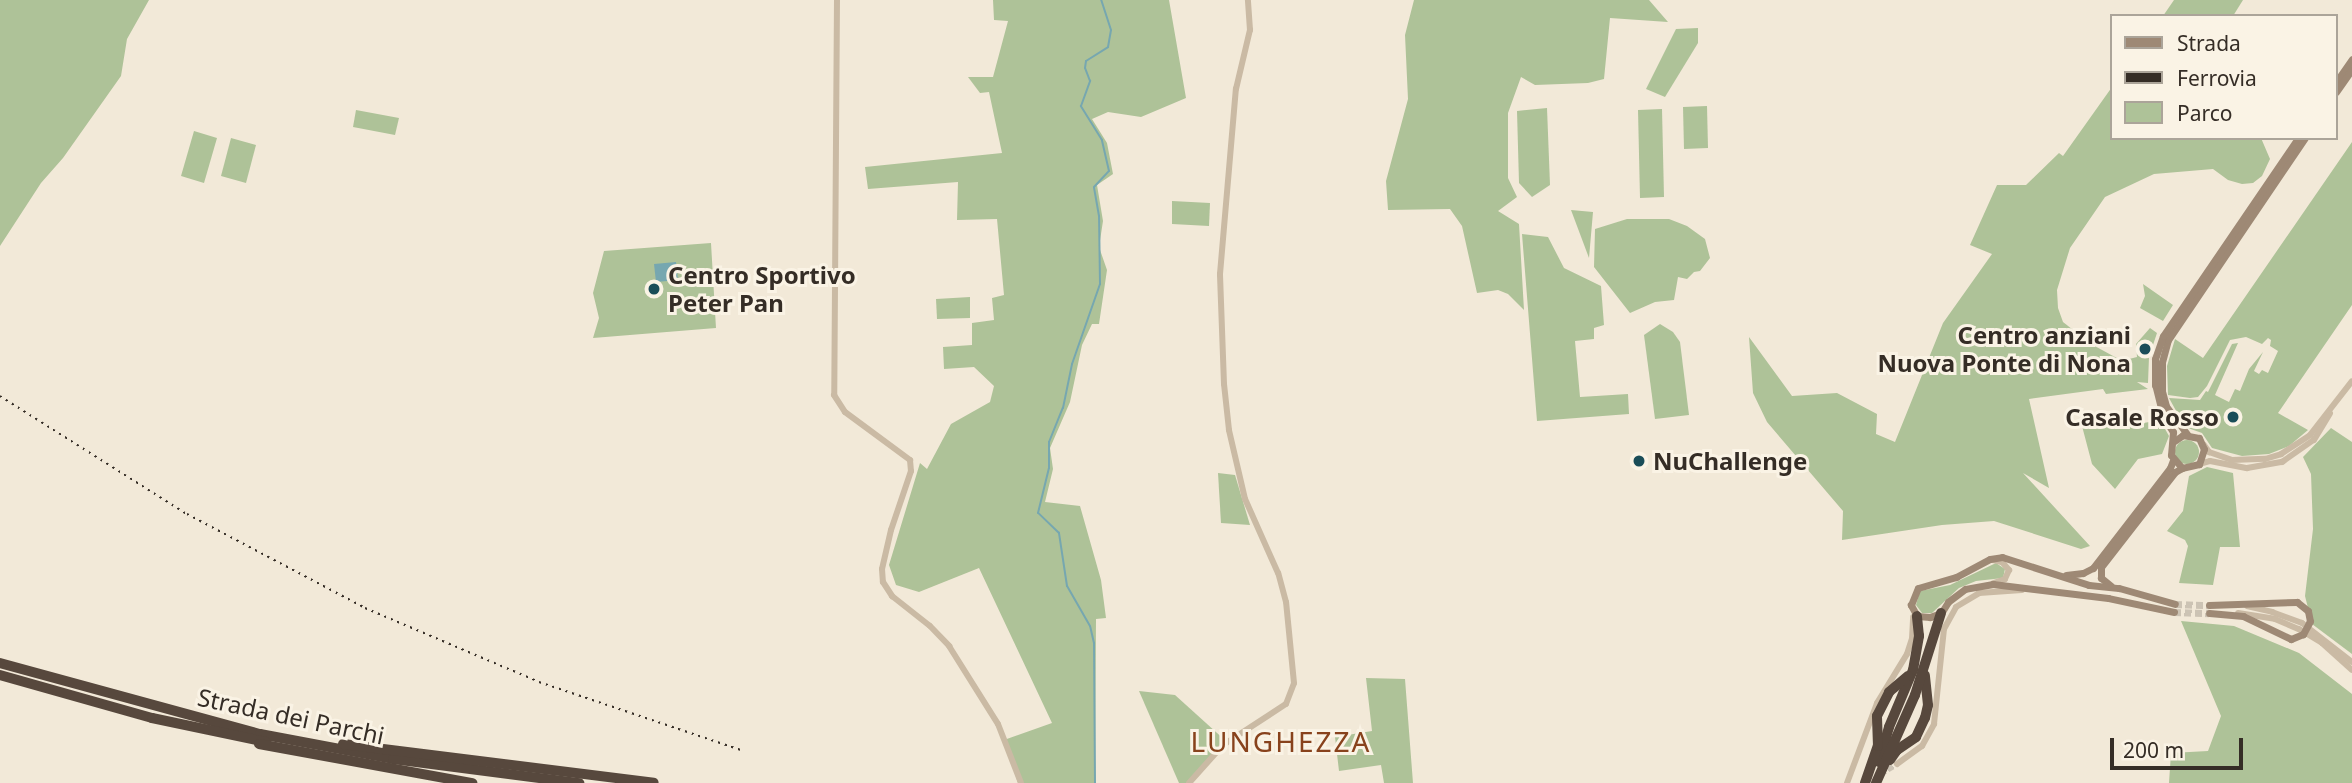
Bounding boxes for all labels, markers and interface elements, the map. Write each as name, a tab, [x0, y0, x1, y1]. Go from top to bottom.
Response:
legend	[2110, 14, 2338, 140]
text: Strada	[2177, 29, 2241, 57]
text: Ferrovia	[2177, 64, 2257, 92]
text: Parco	[2177, 99, 2233, 127]
place label: Centro Sportivo Peter Pan	[668, 261, 856, 317]
marker: Centro Sportivo Peter Pan	[646, 281, 662, 297]
place label: Centro anziani Nuova Ponte di Nona	[1877, 321, 2131, 377]
marker: Centro anziani Nuova Ponte di Nona	[2137, 341, 2153, 357]
place label: Casale Rosso	[2065, 403, 2219, 431]
marker: Casale Rosso	[2225, 409, 2241, 425]
place label: NuChallenge	[1653, 447, 1807, 475]
marker: NuChallenge	[1631, 453, 1647, 469]
street label: Strada dei Parchi	[195, 682, 387, 750]
district label: LUNGHEZZA	[1192, 724, 1370, 758]
scale bar	[2114, 724, 2247, 768]
text: 200 m	[2123, 736, 2184, 764]

